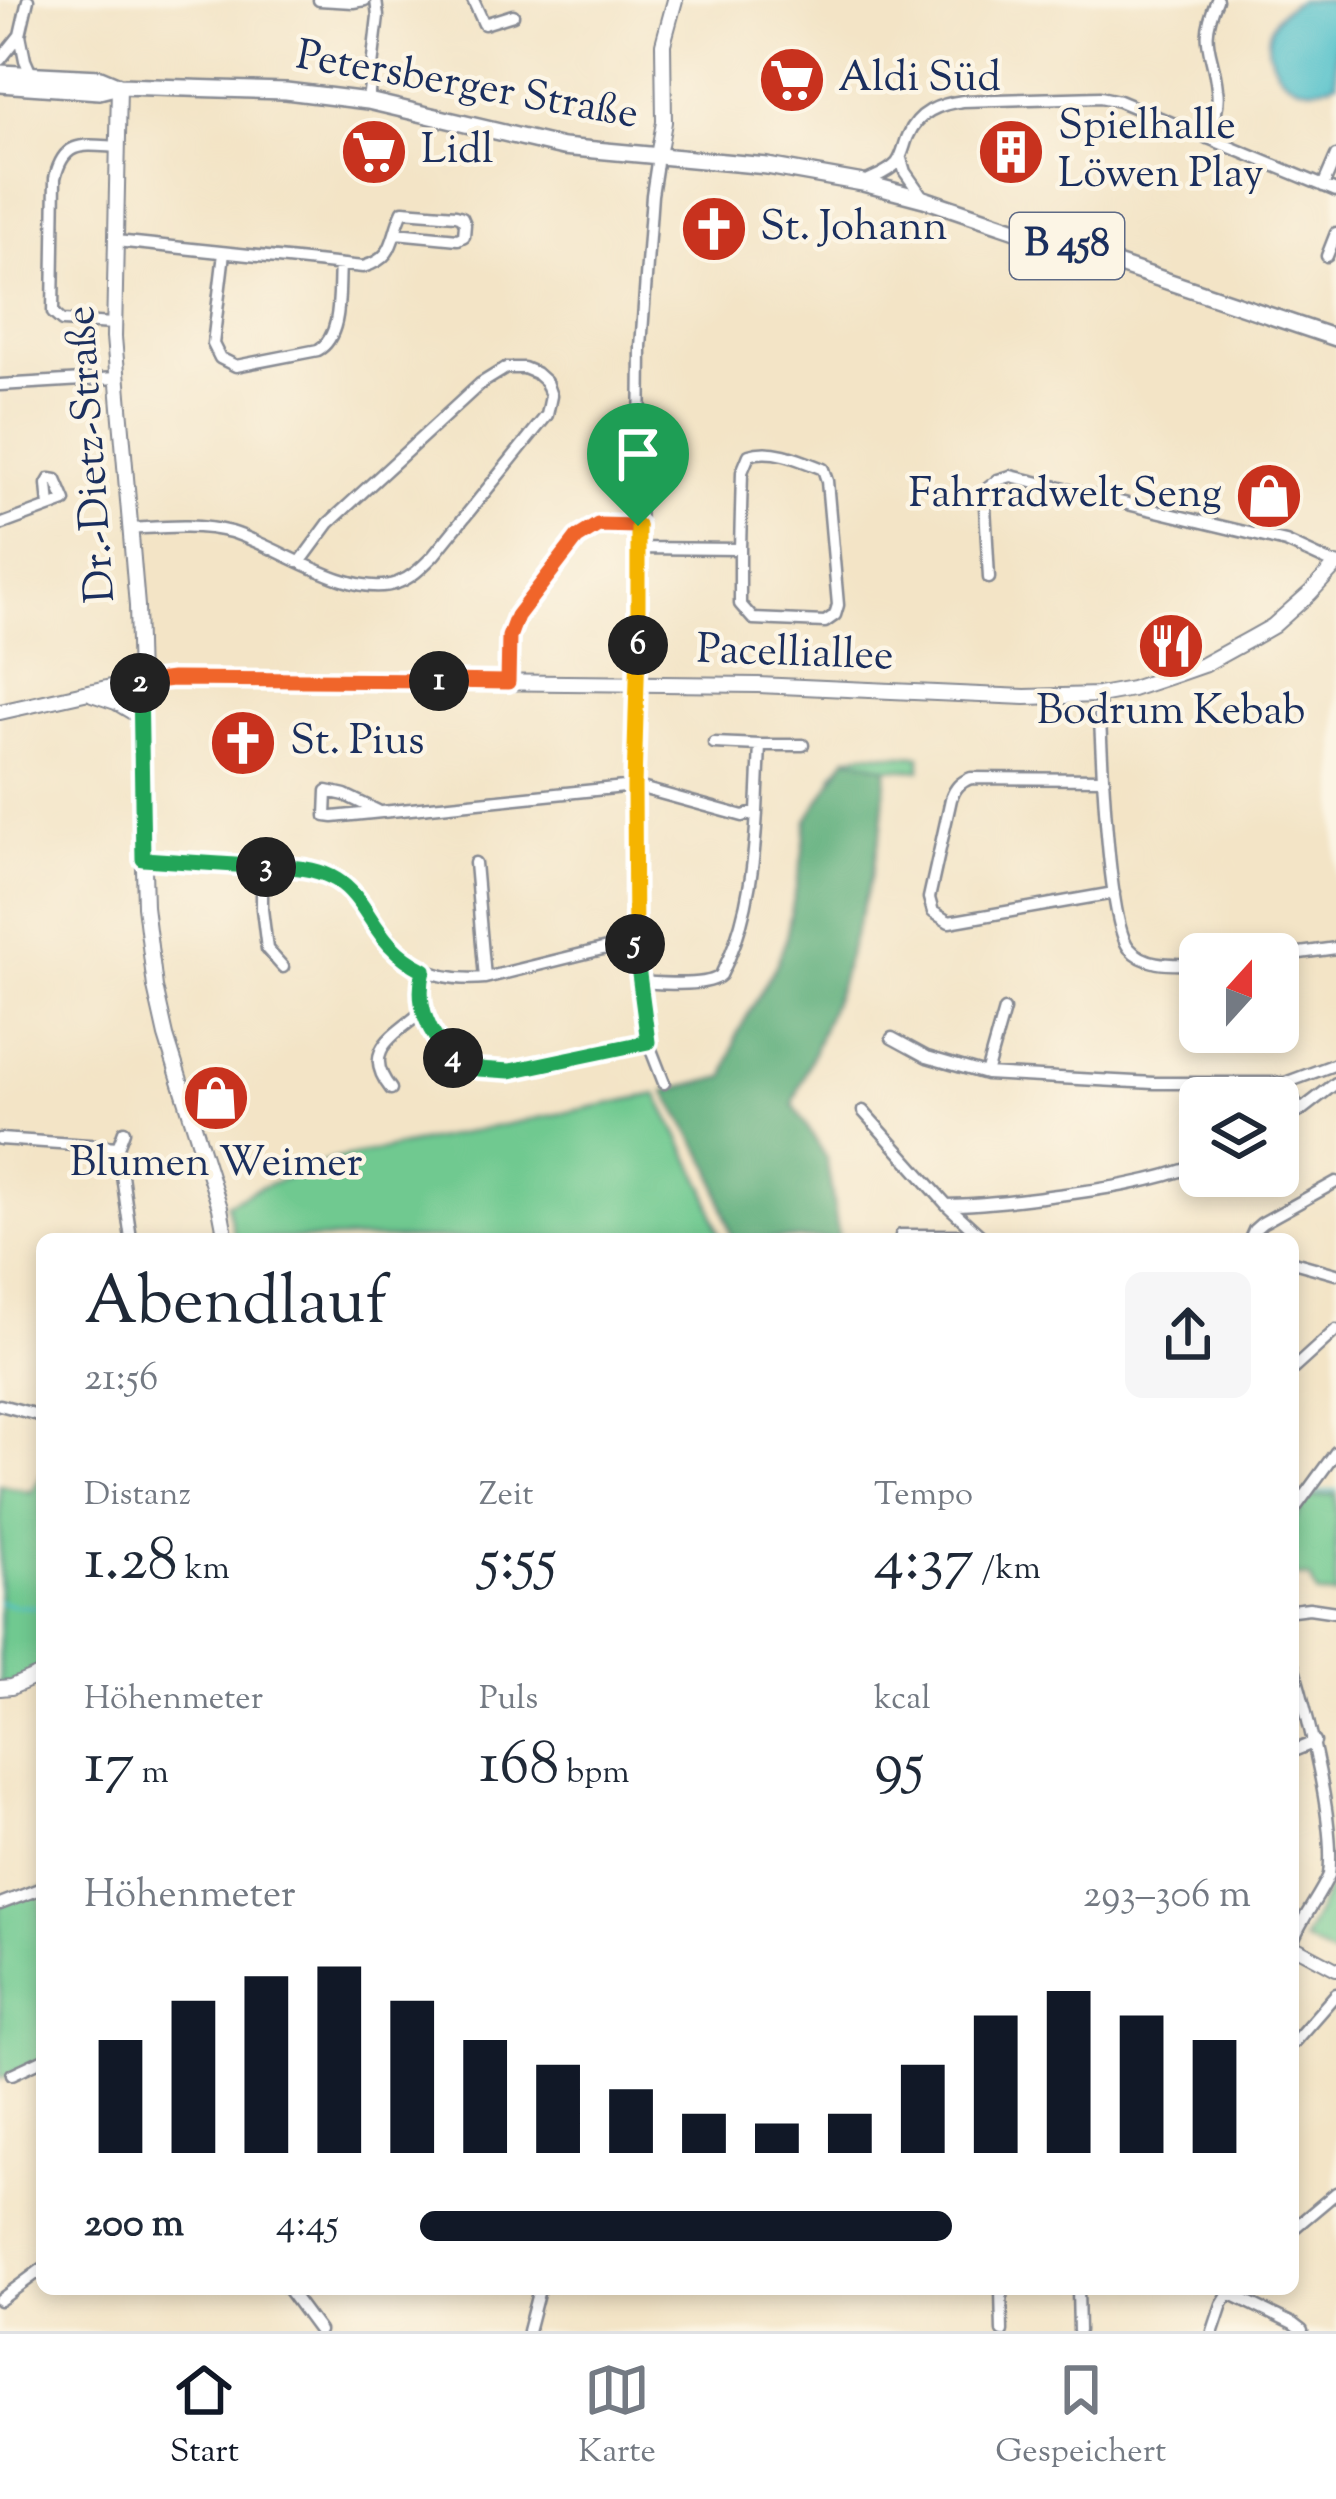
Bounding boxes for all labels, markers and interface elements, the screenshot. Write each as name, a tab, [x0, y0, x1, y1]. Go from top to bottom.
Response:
street label: Petersberger Straße	[291, 27, 643, 147]
supermarket icon: Aldi Süd	[757, 45, 827, 115]
place label: Aldi Süd	[838, 50, 1001, 110]
place label: Spielhalle Löwen Play	[1058, 98, 1264, 206]
supermarket icon: Lidl	[339, 117, 409, 187]
building icon: Spielhalle Löwen Play	[976, 117, 1046, 187]
place label: Lidl	[421, 122, 494, 182]
church icon: St. Johann	[679, 194, 749, 264]
place label: St. Johann	[760, 199, 948, 259]
road number: B 458	[1010, 213, 1124, 279]
street label: Dr.-Dietz-Straße	[53, 304, 133, 604]
pin	[587, 403, 689, 526]
icon: arrive	[605, 421, 671, 487]
shop icon: Fahrradwelt Seng	[1234, 461, 1304, 531]
place label: Fahrradwelt Seng	[909, 466, 1222, 526]
restaurant icon: Bodrum Kebab	[1136, 611, 1206, 681]
pin: 6	[608, 615, 668, 675]
text: 6	[630, 621, 646, 669]
street label: Pacelliallee	[695, 622, 895, 688]
pin: 1	[409, 651, 469, 711]
pin: 2	[110, 653, 170, 713]
text: 1	[433, 657, 445, 705]
text: 2	[132, 659, 148, 707]
place label: Bodrum Kebab	[1037, 683, 1305, 743]
church icon: St. Pius	[208, 708, 278, 778]
place label: St. Pius	[290, 713, 424, 773]
pin: 3	[236, 837, 296, 897]
text: 3	[259, 843, 273, 891]
pin: 5	[605, 914, 665, 974]
text: 5	[629, 920, 641, 968]
north arrow	[1179, 933, 1299, 1053]
map controls	[1179, 933, 1299, 1197]
pin: 4	[423, 1028, 483, 1088]
text: 4	[445, 1034, 461, 1082]
shop icon: Blumen Weimer	[181, 1063, 251, 1133]
button: layers	[1179, 1077, 1299, 1197]
place label: Blumen Weimer	[69, 1135, 363, 1195]
text: Abendlauf	[84, 1259, 388, 1354]
button: share	[1125, 1272, 1251, 1398]
text: 21:56	[84, 1352, 158, 1408]
text: Distanz	[84, 1472, 191, 1520]
text: Zeit	[479, 1472, 533, 1520]
text: Tempo	[874, 1472, 973, 1520]
text: 1.28	[84, 1520, 178, 1607]
text: 5:55	[479, 1520, 557, 1607]
text: 4:37	[874, 1520, 974, 1607]
text: km	[178, 1546, 230, 1594]
text: /km	[974, 1546, 1041, 1594]
text: Höhenmeter	[84, 1676, 263, 1724]
text: Puls	[479, 1676, 538, 1724]
text: kcal	[874, 1676, 931, 1724]
text: 17	[84, 1724, 134, 1811]
text: 168	[479, 1724, 559, 1811]
text: 95	[874, 1724, 924, 1811]
text: m	[134, 1750, 169, 1798]
text: bpm	[559, 1750, 630, 1798]
text: Höhenmeter	[84, 1869, 296, 1925]
text: 293–306 m	[1083, 1869, 1251, 1925]
text: 200 m	[84, 2198, 184, 2254]
text: 4:45	[276, 2198, 339, 2254]
tab: Start	[170, 2357, 239, 2477]
tab: Karte	[578, 2357, 656, 2477]
tab: Gespeichert	[995, 2357, 1166, 2477]

